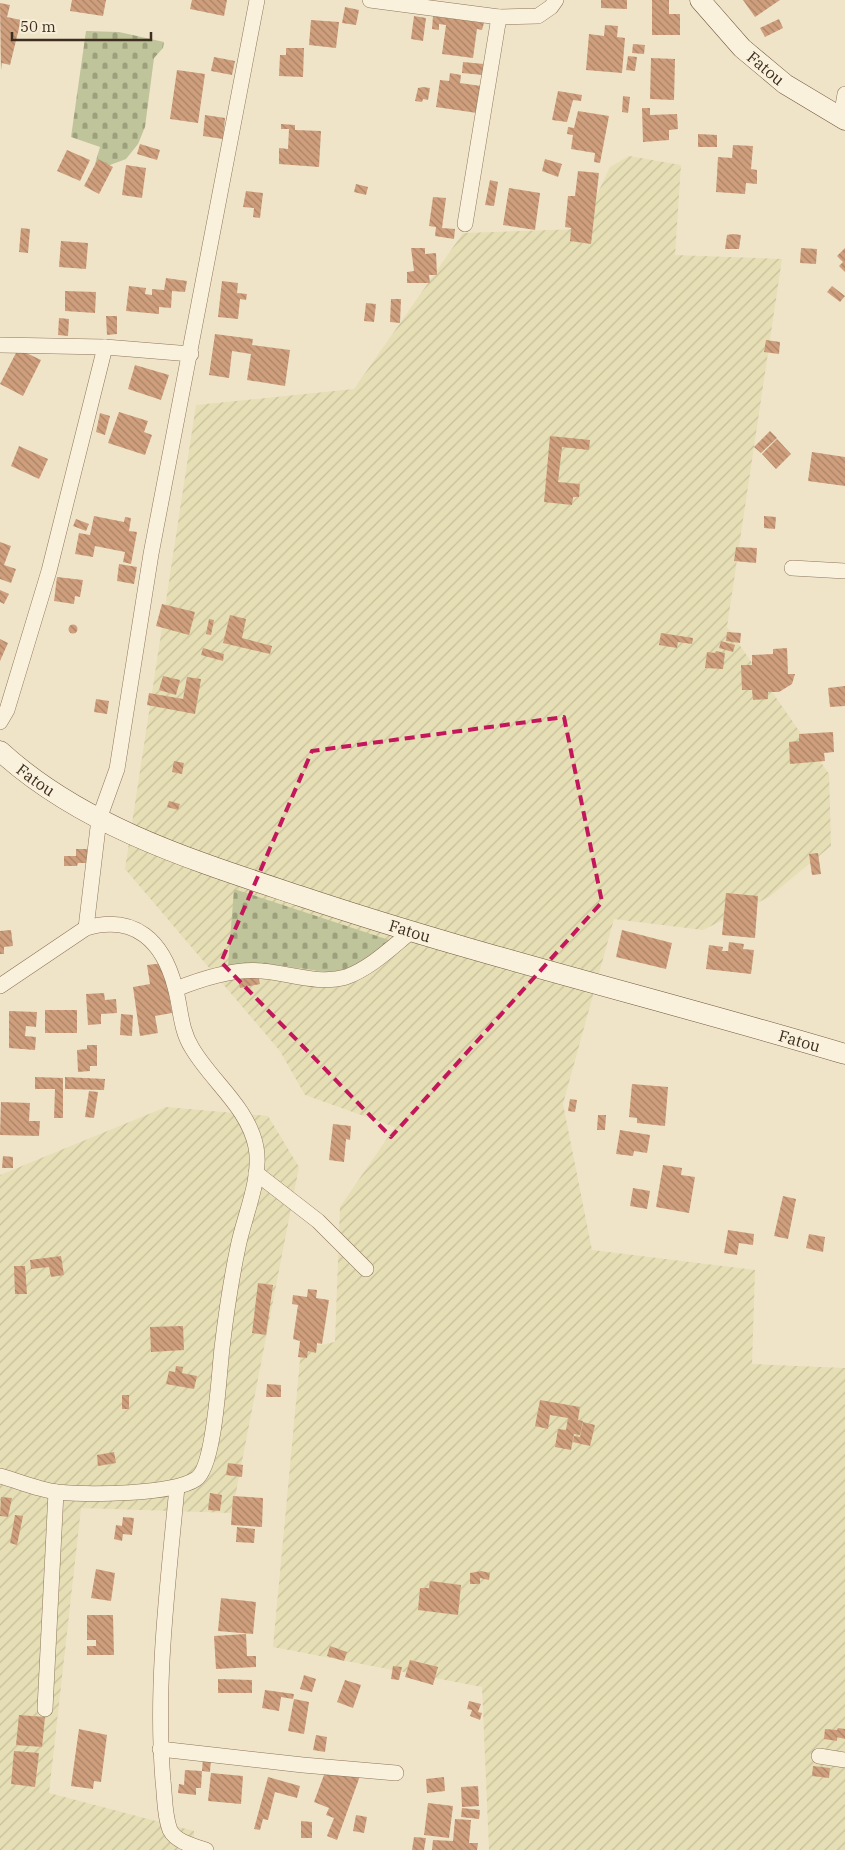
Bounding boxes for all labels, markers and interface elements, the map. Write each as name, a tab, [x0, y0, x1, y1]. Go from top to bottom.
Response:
scale bar	[12, 10, 151, 42]
text: 50 m	[20, 17, 56, 36]
street label: Fatou	[743, 47, 789, 89]
street label: Fatou	[13, 759, 59, 800]
street label: Fatou	[386, 915, 433, 947]
street label: Fatou	[776, 1025, 823, 1056]

